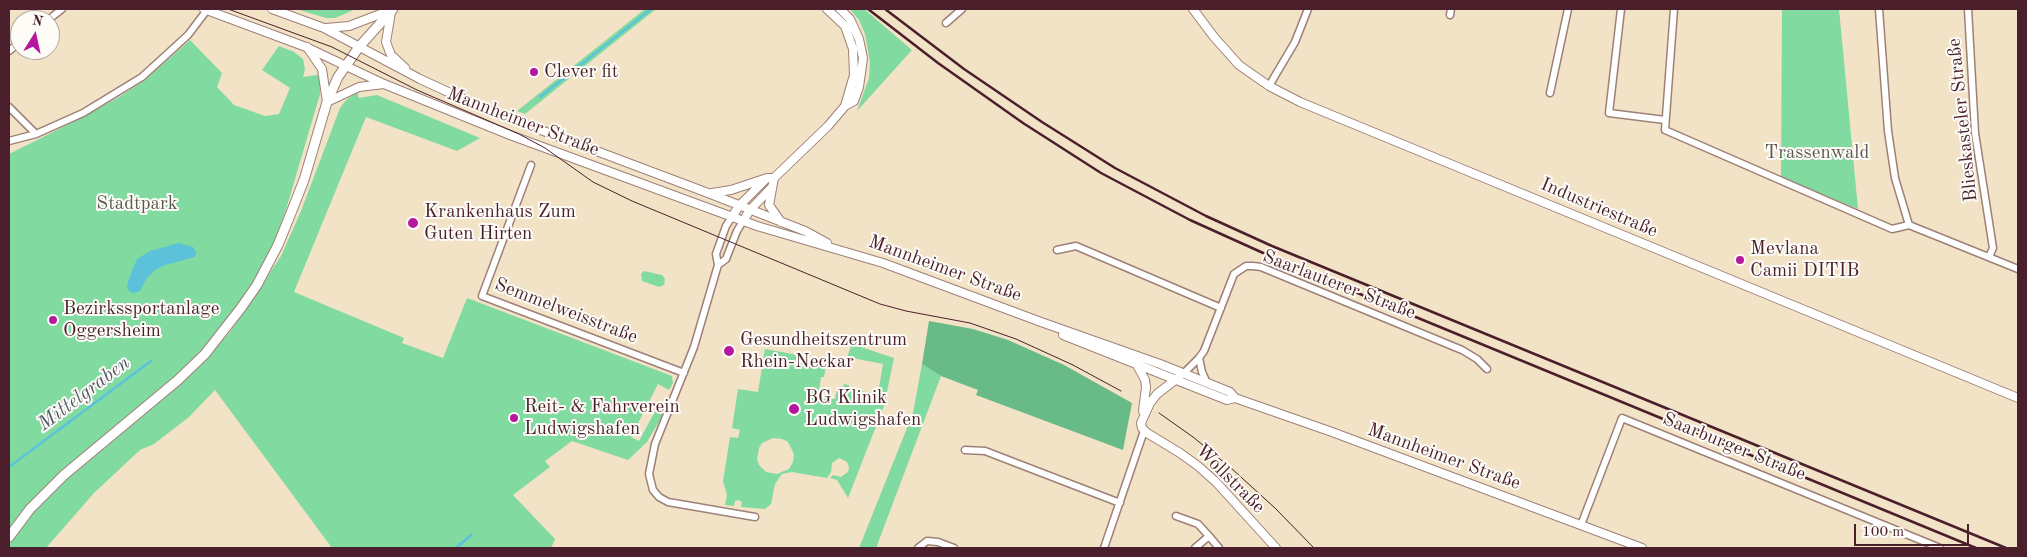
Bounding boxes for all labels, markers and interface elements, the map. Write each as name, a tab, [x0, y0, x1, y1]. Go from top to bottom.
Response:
north arrow	[10, 10, 60, 60]
text: N	[31, 13, 44, 29]
street label: Blieskasteler Straße	[1943, 37, 1983, 203]
place label: Clever fit	[544, 61, 618, 83]
marker: Clever fit	[528, 66, 540, 78]
street label: Mannheimer Straße	[444, 82, 602, 162]
park label: Trassenwald	[1765, 142, 1869, 164]
street label: Industriestraße	[1537, 173, 1661, 243]
park label: Stadtpark	[96, 193, 178, 215]
place label: Krankenhaus Zum Guten Hirten	[424, 201, 576, 245]
marker: Krankenhaus Zum Guten Hirten	[406, 216, 420, 230]
street label: Mannheimer Straße	[865, 231, 1025, 307]
place label: Mevlana Camii DITIB	[1750, 238, 1859, 282]
street label: Saarlauterer Straße	[1259, 245, 1419, 325]
marker: Mevlana Camii DITIB	[1734, 254, 1746, 266]
street label: Semmelweisstraße	[491, 273, 641, 349]
place label: Bezirkssportanlage Oggersheim	[63, 298, 219, 342]
marker: Bezirkssportanlage Oggersheim	[47, 314, 59, 326]
place label: Gesundheitszentrum Rhein-Neckar	[740, 329, 907, 373]
marker: Gesundheitszentrum Rhein-Neckar	[722, 344, 736, 358]
water label: Mittelgraben	[33, 351, 135, 437]
place label: BG Klinik Ludwigshafen	[805, 387, 921, 431]
place label: Reit- & Fahrverein Ludwigshafen	[524, 396, 680, 440]
marker: BG Klinik Ludwigshafen	[787, 402, 801, 416]
street label: Saarburger Straße	[1659, 408, 1809, 486]
marker: Reit- & Fahrverein Ludwigshafen	[508, 412, 520, 424]
street label: Mannheimer Straße	[1364, 419, 1524, 495]
street label: Wollstraße	[1190, 439, 1270, 519]
scale bar	[1857, 514, 1972, 546]
text: 100 m	[1862, 525, 1904, 540]

